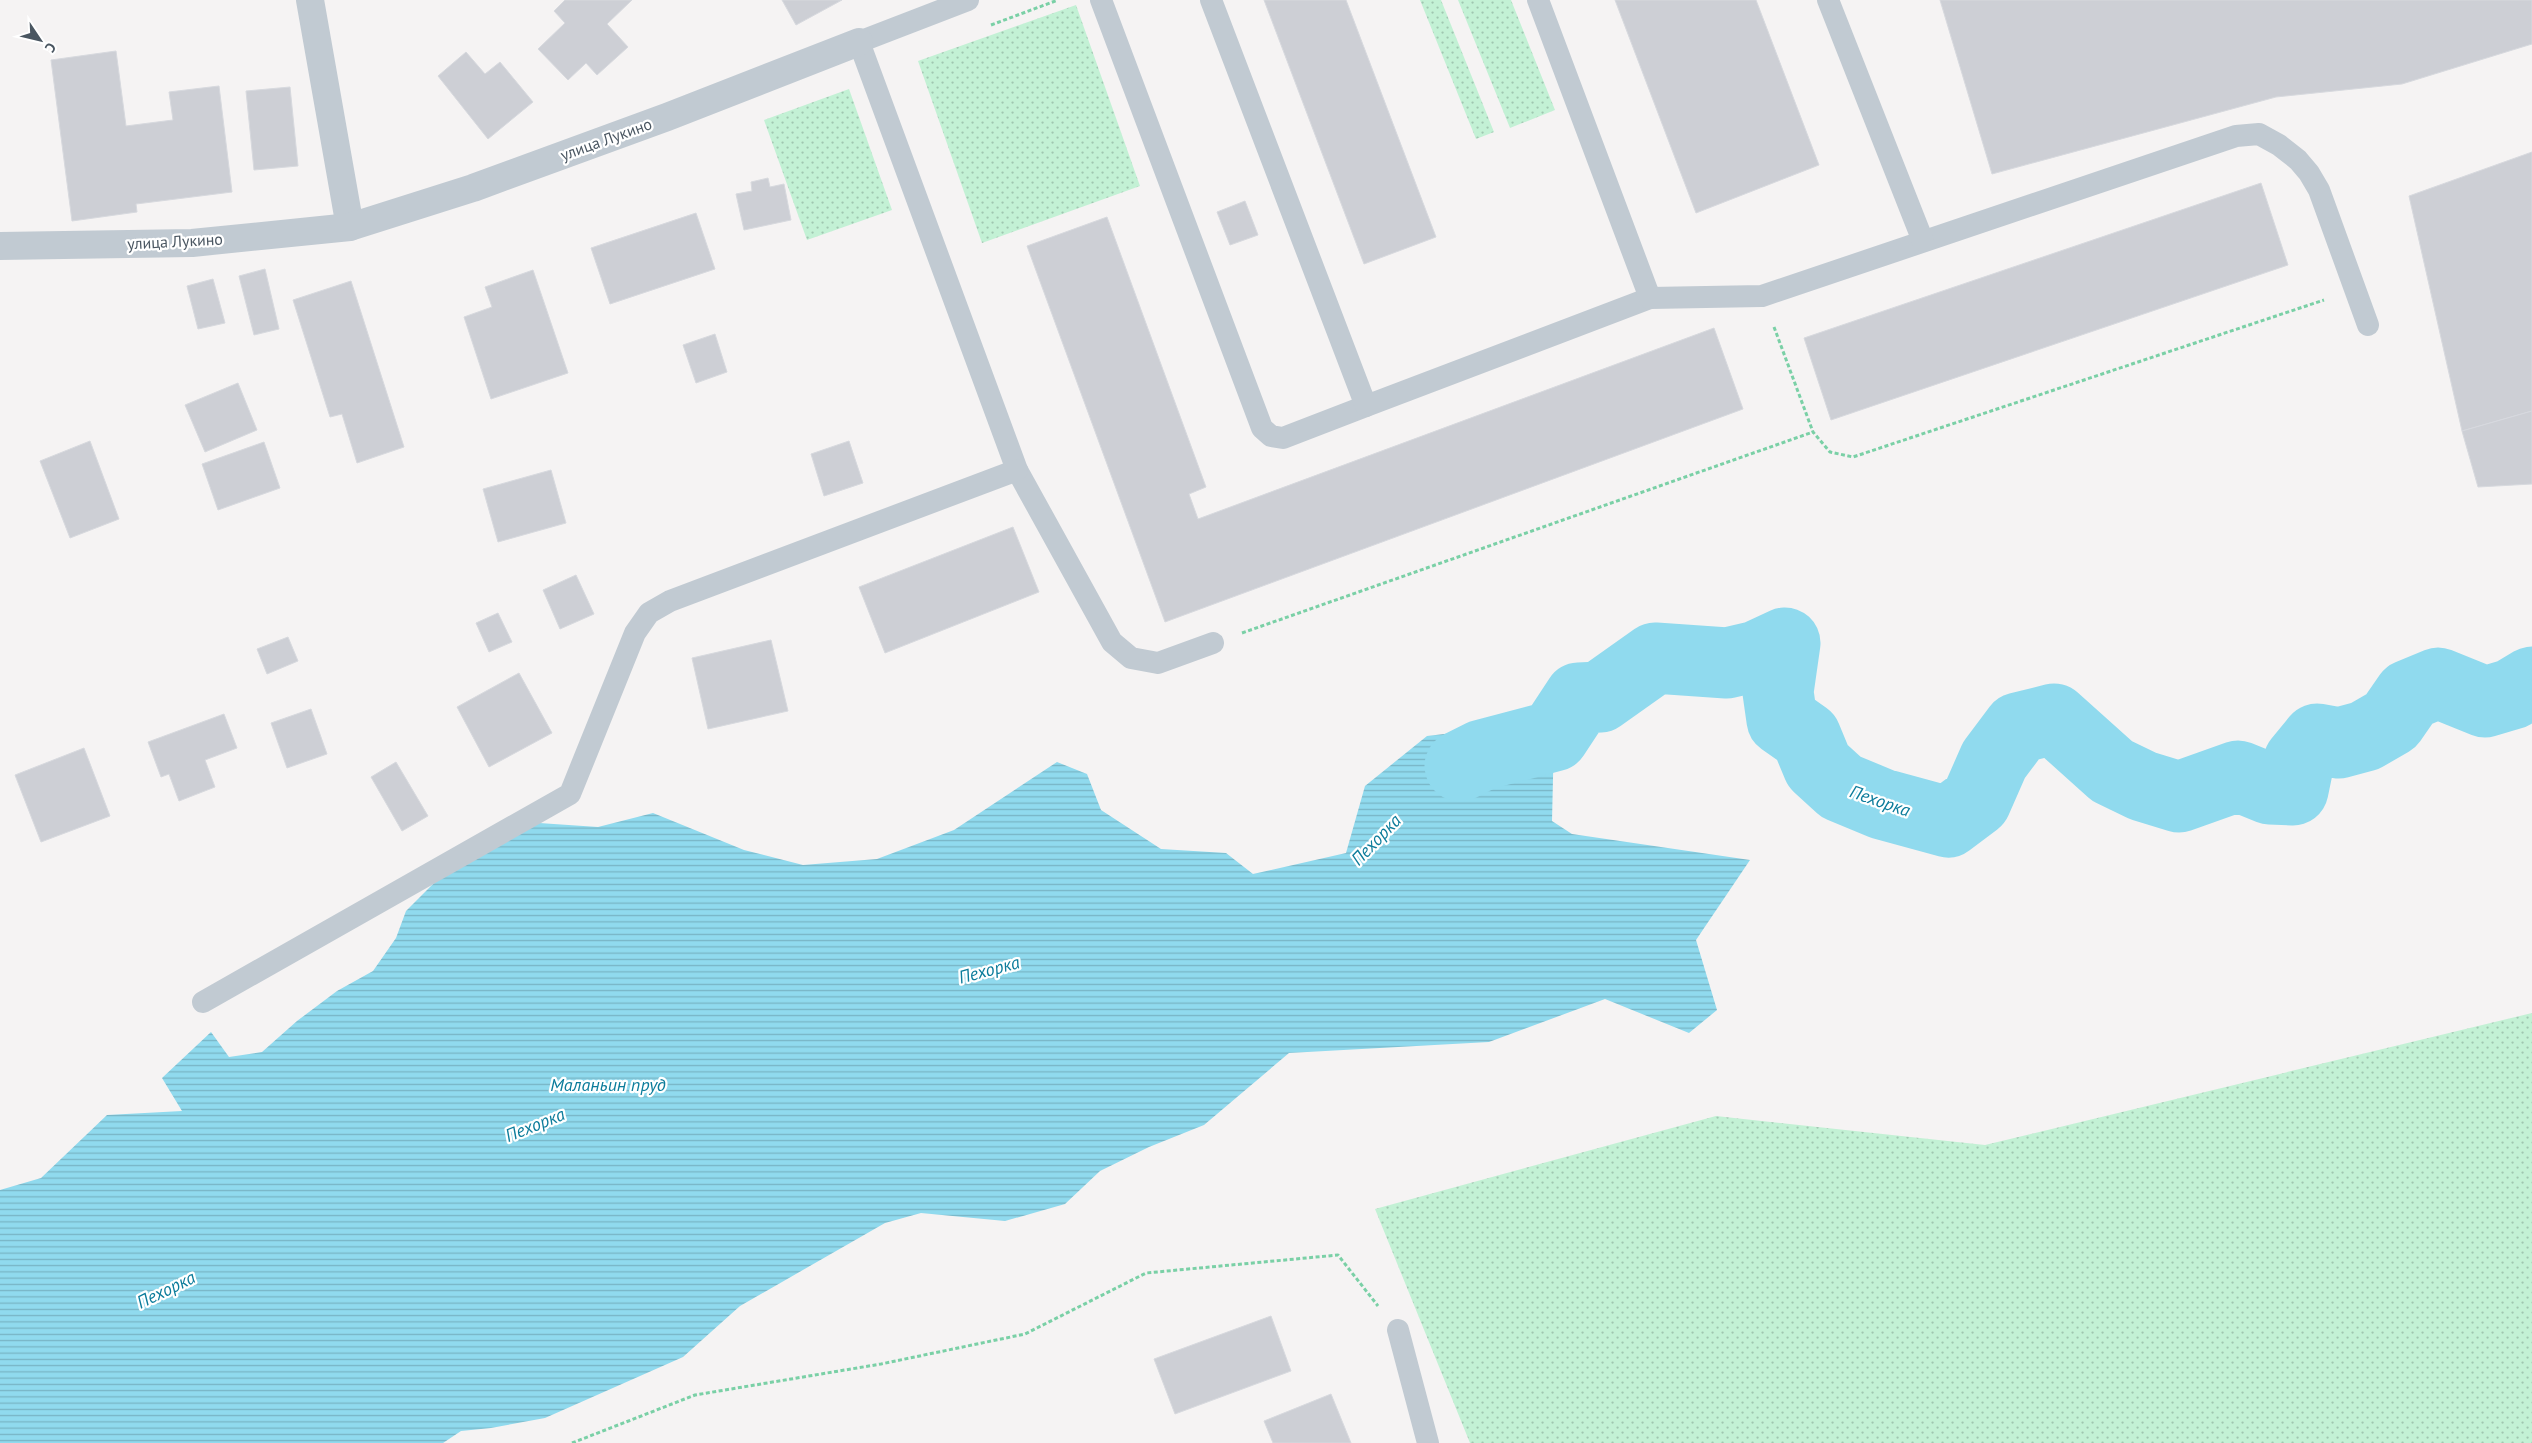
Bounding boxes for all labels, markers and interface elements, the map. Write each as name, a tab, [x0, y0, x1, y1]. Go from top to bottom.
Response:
north arrow	[15, 15, 65, 65]
text: С	[41, 39, 60, 56]
street label: улица Лукино	[558, 113, 654, 165]
street label: улица Лукино	[127, 229, 223, 253]
water label: Пехорка	[1847, 780, 1914, 822]
water label: Пехорка	[1346, 809, 1406, 870]
water label: Пехорка	[956, 950, 1022, 989]
water label: Маланьин пруд	[550, 1073, 666, 1096]
water label: Пехорка	[502, 1102, 568, 1147]
water label: Пехорка	[133, 1265, 199, 1314]

